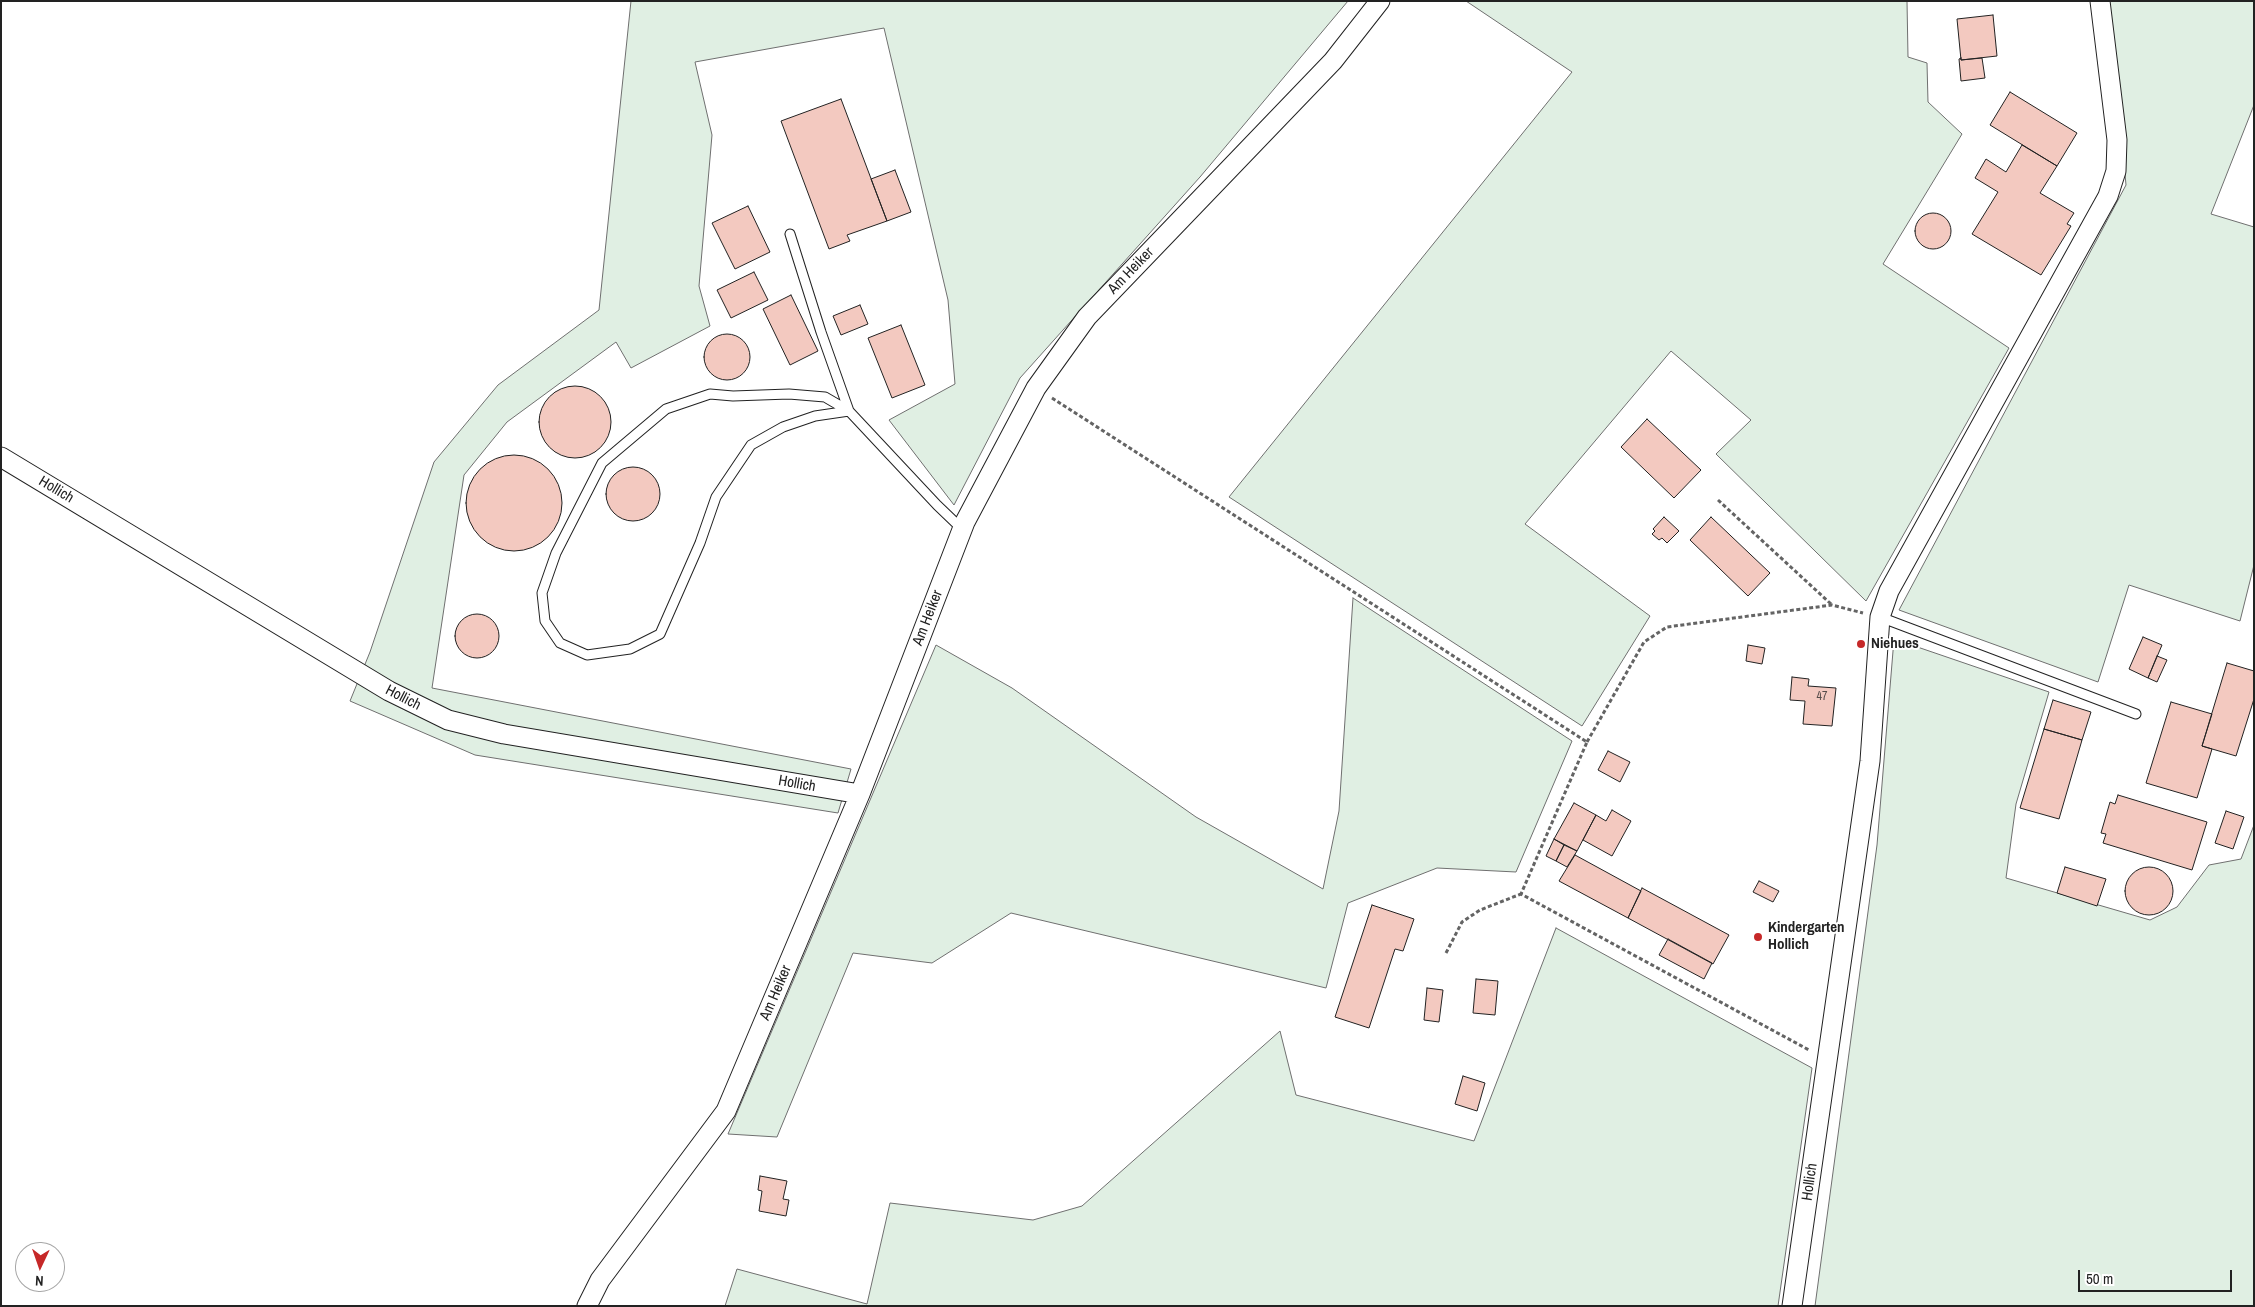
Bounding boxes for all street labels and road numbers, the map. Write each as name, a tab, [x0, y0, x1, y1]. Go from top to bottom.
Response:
street label: Am Heiker	[1104, 244, 1158, 298]
street label: Hollich	[35, 473, 77, 507]
street label: Am Heiker	[909, 588, 947, 648]
street label: Hollich	[382, 681, 424, 715]
street label: Hollich	[777, 772, 817, 796]
street label: Am Heiker	[756, 963, 796, 1023]
street label: Hollich	[1798, 1162, 1822, 1202]

